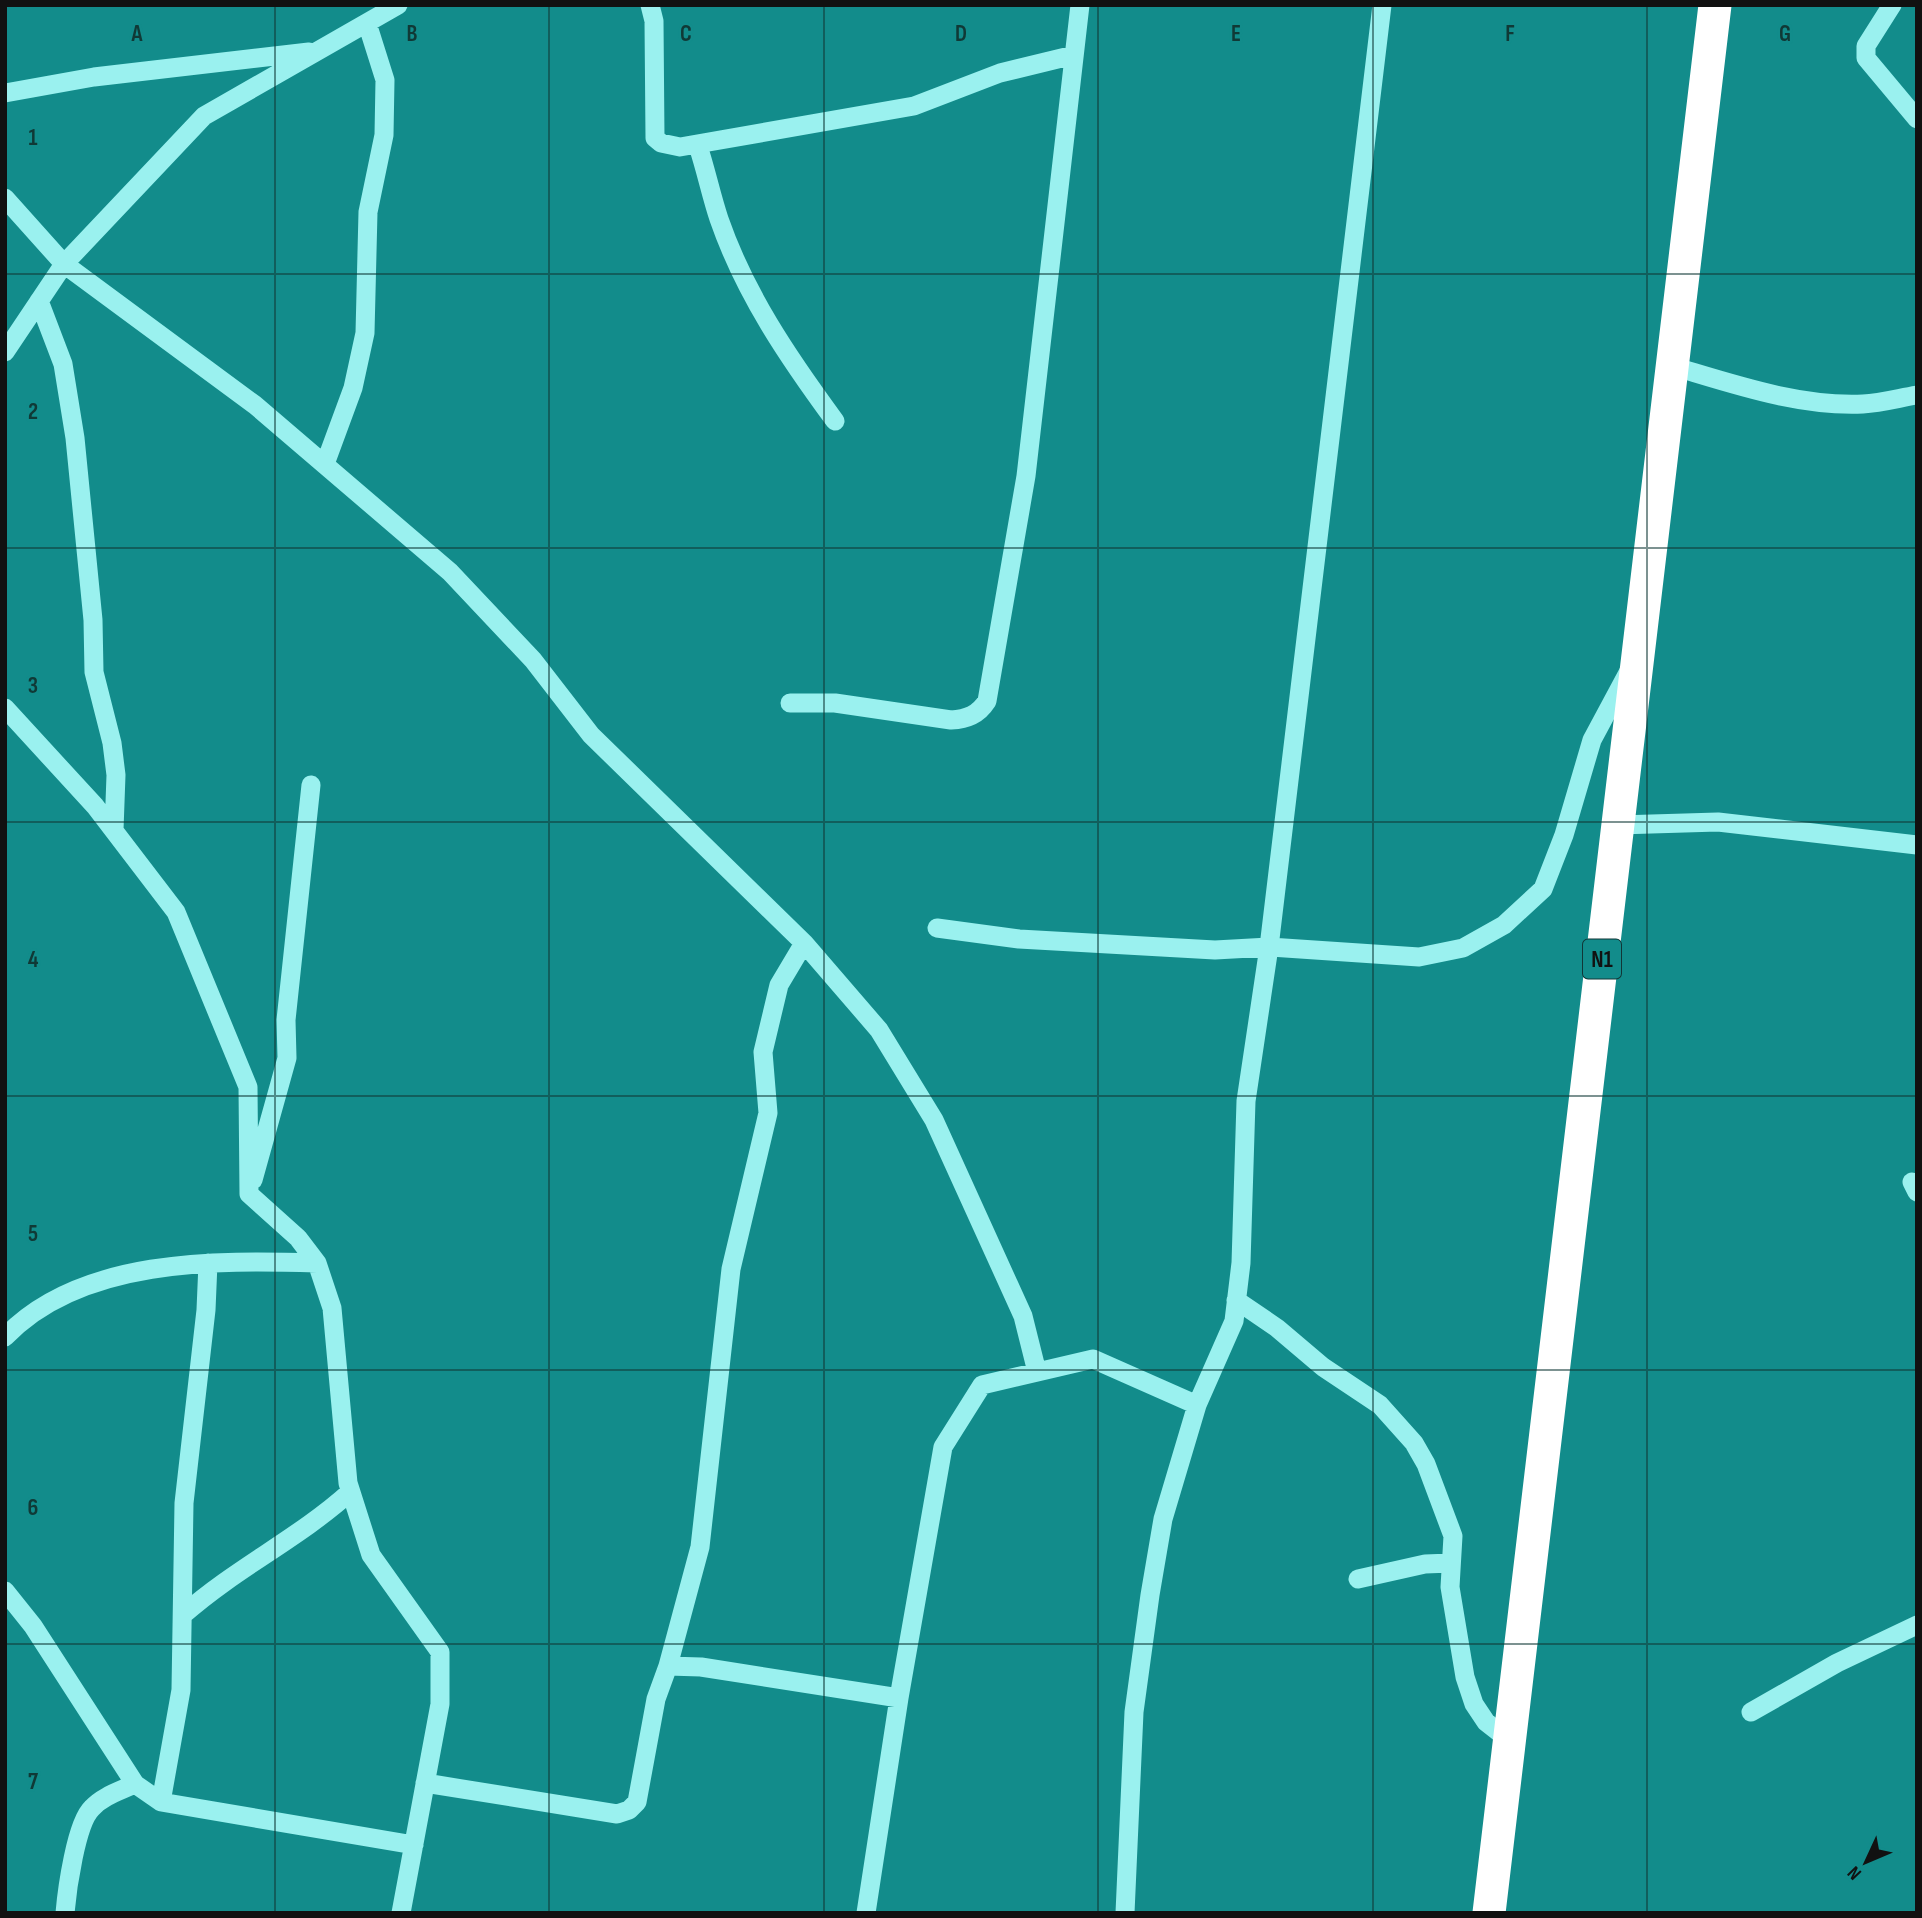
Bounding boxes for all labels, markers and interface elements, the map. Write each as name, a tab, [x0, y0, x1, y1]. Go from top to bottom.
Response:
text: A	[131, 20, 144, 48]
text: B	[407, 20, 418, 48]
text: C	[680, 20, 692, 48]
text: D	[955, 20, 967, 48]
text: E	[1231, 20, 1241, 48]
text: F	[1505, 20, 1515, 48]
text: G	[1779, 20, 1791, 48]
text: 1	[28, 124, 38, 152]
text: 2	[28, 398, 38, 426]
text: 3	[28, 672, 38, 700]
road number: N1	[1583, 940, 1621, 978]
text: 4	[28, 946, 39, 974]
text: 5	[28, 1220, 38, 1248]
text: 6	[28, 1494, 38, 1522]
text: 7	[28, 1768, 38, 1796]
north arrow	[1831, 1827, 1901, 1897]
text: N	[1843, 1861, 1867, 1884]

